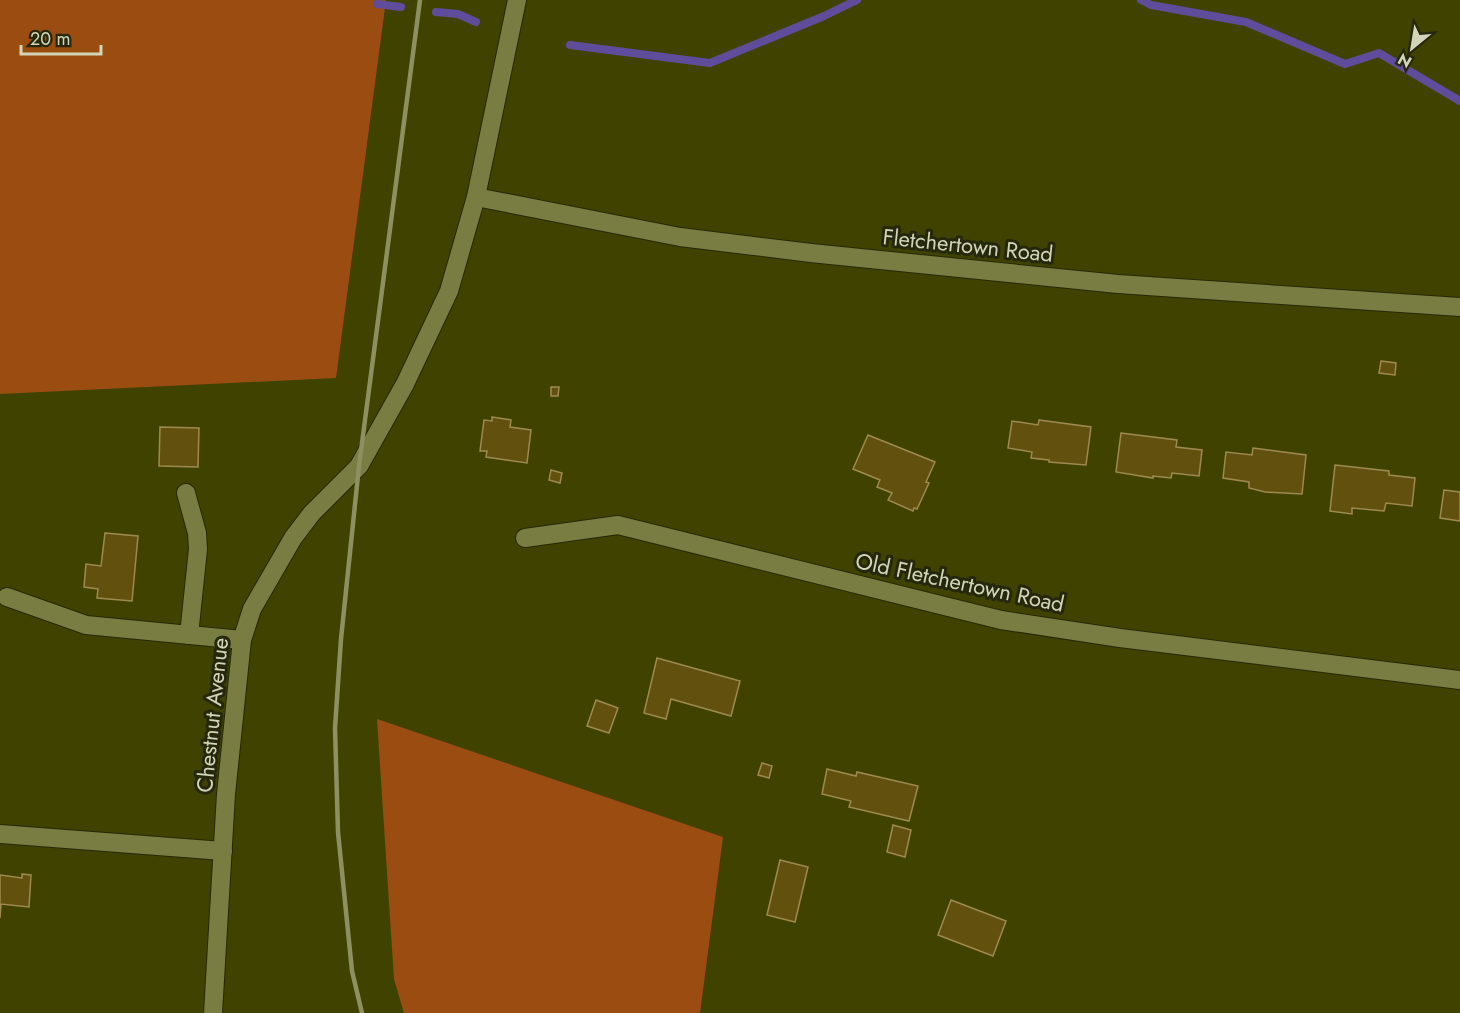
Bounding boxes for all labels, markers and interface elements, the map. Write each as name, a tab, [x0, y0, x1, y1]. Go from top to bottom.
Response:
scale bar	[21, 18, 100, 56]
north arrow	[1382, 18, 1442, 78]
text: 20 m	[30, 26, 70, 52]
text: N	[1393, 47, 1416, 74]
street label: Fletchertown Road	[881, 220, 1055, 270]
street label: Old Fletchertown Road	[853, 544, 1067, 620]
street label: Chestnut Avenue	[188, 636, 236, 794]

